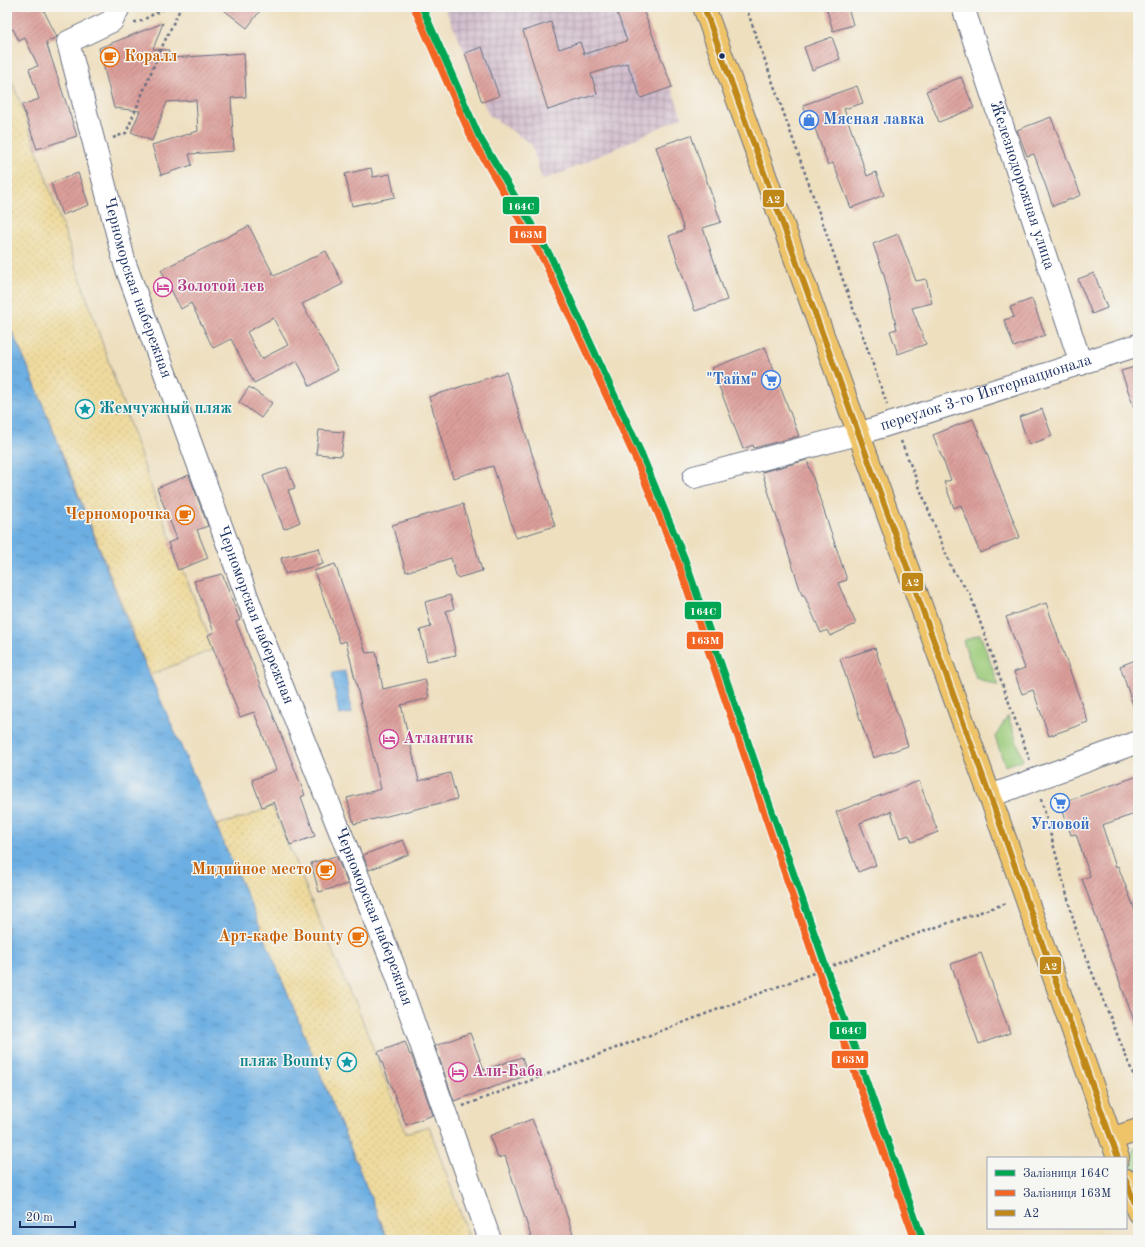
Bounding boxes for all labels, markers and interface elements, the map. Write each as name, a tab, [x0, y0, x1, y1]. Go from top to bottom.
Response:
cafe icon: Коралл	[99, 46, 121, 68]
place label: Коралл	[124, 49, 177, 65]
unlabelled marker	[717, 51, 727, 61]
street label: Железнодорожная улица	[987, 99, 1057, 272]
shop icon: Мясная лавка	[798, 109, 820, 131]
place label: Мясная лавка	[823, 112, 925, 128]
line badge: A2	[762, 189, 785, 208]
text: A2	[766, 195, 780, 206]
street label: Черноморская набережная	[100, 196, 174, 380]
line badge: 164С	[502, 196, 540, 215]
text: 164С	[508, 202, 534, 213]
line badge: 163М	[509, 225, 547, 244]
text: 163М	[514, 230, 543, 241]
hotel icon: Золотой лев	[152, 276, 174, 298]
place label: Золотой лев	[177, 279, 265, 295]
street label: переулок 3-го Интернационала	[879, 352, 1094, 434]
supermarket icon: "Тайм"	[760, 369, 782, 391]
place label: "Тайм"	[706, 372, 757, 388]
place icon: Жемчужный пляж	[74, 398, 96, 420]
place label: Жемчужный пляж	[99, 401, 232, 417]
cafe icon: Черноморочка	[174, 504, 196, 526]
place label: Черноморочка	[65, 507, 171, 523]
street label: Черноморская набережная	[214, 524, 296, 706]
line badge: A2	[901, 572, 924, 592]
text: A2	[905, 578, 919, 589]
line badge: 164С	[684, 601, 722, 620]
text: 164С	[690, 607, 716, 618]
line badge: 163М	[686, 631, 724, 650]
text: 163М	[691, 636, 720, 647]
hotel icon: Атлантик	[378, 728, 400, 750]
place label: Атлантик	[403, 731, 474, 747]
supermarket icon: Угловой	[1049, 792, 1071, 814]
place label: Угловой	[1030, 817, 1090, 833]
street label: Черноморская набережная	[331, 825, 415, 1008]
cafe icon: Мидийное место	[315, 859, 337, 881]
place label: Мидийное место	[192, 862, 312, 878]
cafe icon: Арт-кафе Bounty	[347, 926, 369, 948]
place label: Арт-кафе Bounty	[218, 929, 344, 945]
line badge: A2	[1039, 956, 1062, 975]
text: A2	[1043, 962, 1057, 973]
line badge: 164С	[829, 1021, 867, 1040]
text: 164С	[835, 1026, 861, 1037]
line badge: 163М	[831, 1050, 869, 1069]
place icon: пляж Bounty	[336, 1051, 358, 1073]
place label: пляж Bounty	[240, 1054, 333, 1070]
text: 163М	[836, 1055, 865, 1066]
hotel icon: Али-Баба	[447, 1061, 469, 1083]
place label: Али-Баба	[472, 1064, 543, 1080]
legend	[987, 1157, 1127, 1229]
text: Залізниця 164С	[1023, 1167, 1109, 1180]
text: Залізниця 163М	[1023, 1187, 1111, 1200]
scale bar	[20, 1203, 75, 1229]
text: A2	[1023, 1208, 1039, 1220]
text: 20 m	[26, 1212, 53, 1224]

